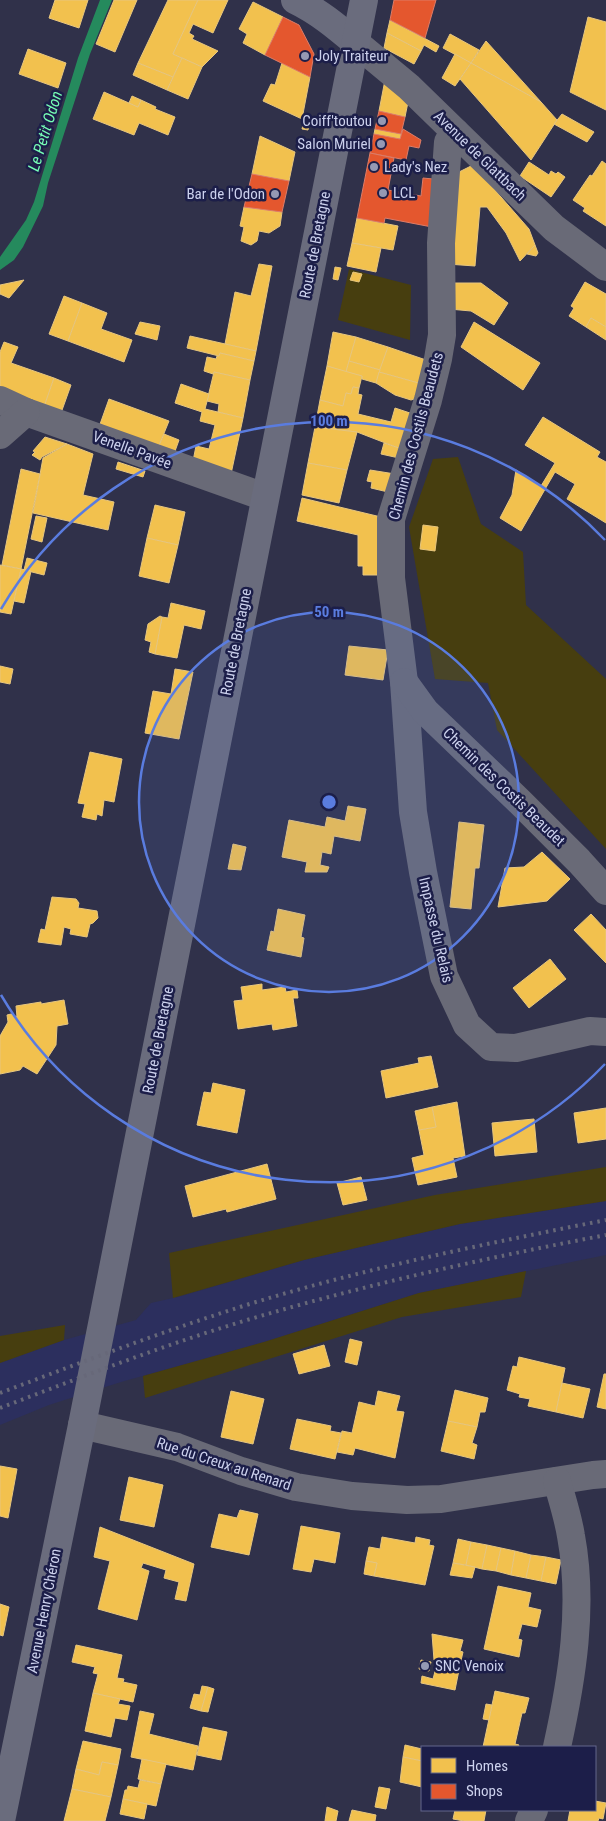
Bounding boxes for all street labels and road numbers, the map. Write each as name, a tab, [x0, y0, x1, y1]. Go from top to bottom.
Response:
street label: Avenue de Glattbach	[430, 107, 530, 205]
street label: Route de Bretagne	[296, 190, 334, 300]
street label: Chemin des Costils Beaudets	[385, 350, 447, 522]
street label: Venelle Pavée	[90, 427, 174, 473]
street label: Route de Bretagne	[217, 587, 255, 697]
street label: Chemin des Costis Beaudet	[439, 724, 569, 850]
street label: Impasse du Relais	[415, 875, 457, 985]
street label: Route de Bretagne	[139, 985, 177, 1095]
street label: Rue du Creux au Renard	[155, 1434, 293, 1494]
street label: Avenue Henry Chéron	[23, 1547, 65, 1675]

